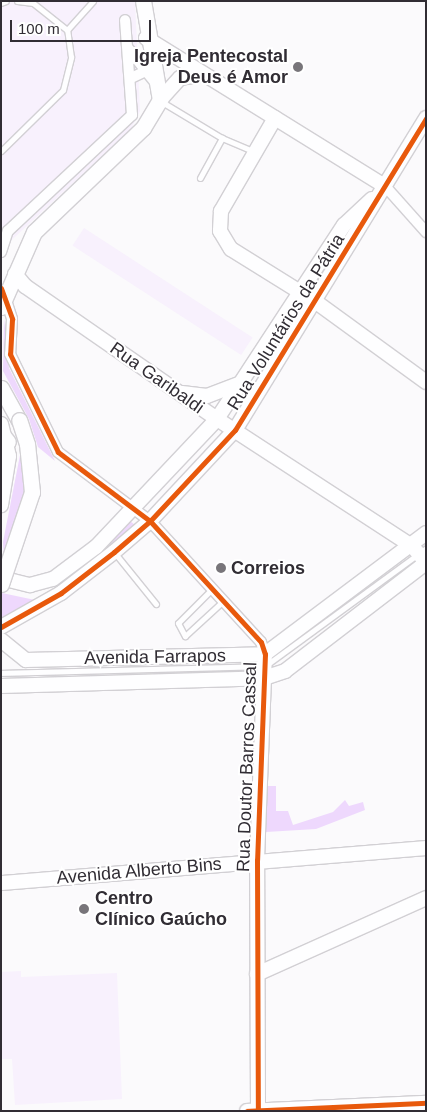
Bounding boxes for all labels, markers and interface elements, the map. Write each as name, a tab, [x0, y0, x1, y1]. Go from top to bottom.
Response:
scale bar	[12, 10, 154, 42]
text: 100 m	[18, 20, 60, 37]
place label: Igreja Pentecostal Deus é Amor	[134, 46, 288, 88]
marker: Igreja Pentecostal Deus é Amor	[292, 61, 304, 73]
street label: Rua Voluntários da Pátria	[223, 230, 349, 414]
street label: Rua Garibaldi	[106, 338, 208, 418]
place label: Correios	[231, 557, 305, 579]
marker: Correios	[215, 562, 227, 574]
street label: Avenida Farrapos	[84, 645, 226, 669]
street label: Rua Doutor Barros Cassal	[233, 662, 261, 872]
street label: Avenida Alberto Bins	[55, 853, 223, 889]
place label: Centro Clínico Gaúcho	[95, 888, 227, 931]
marker: Centro Clínico Gaúcho	[77, 902, 91, 916]

